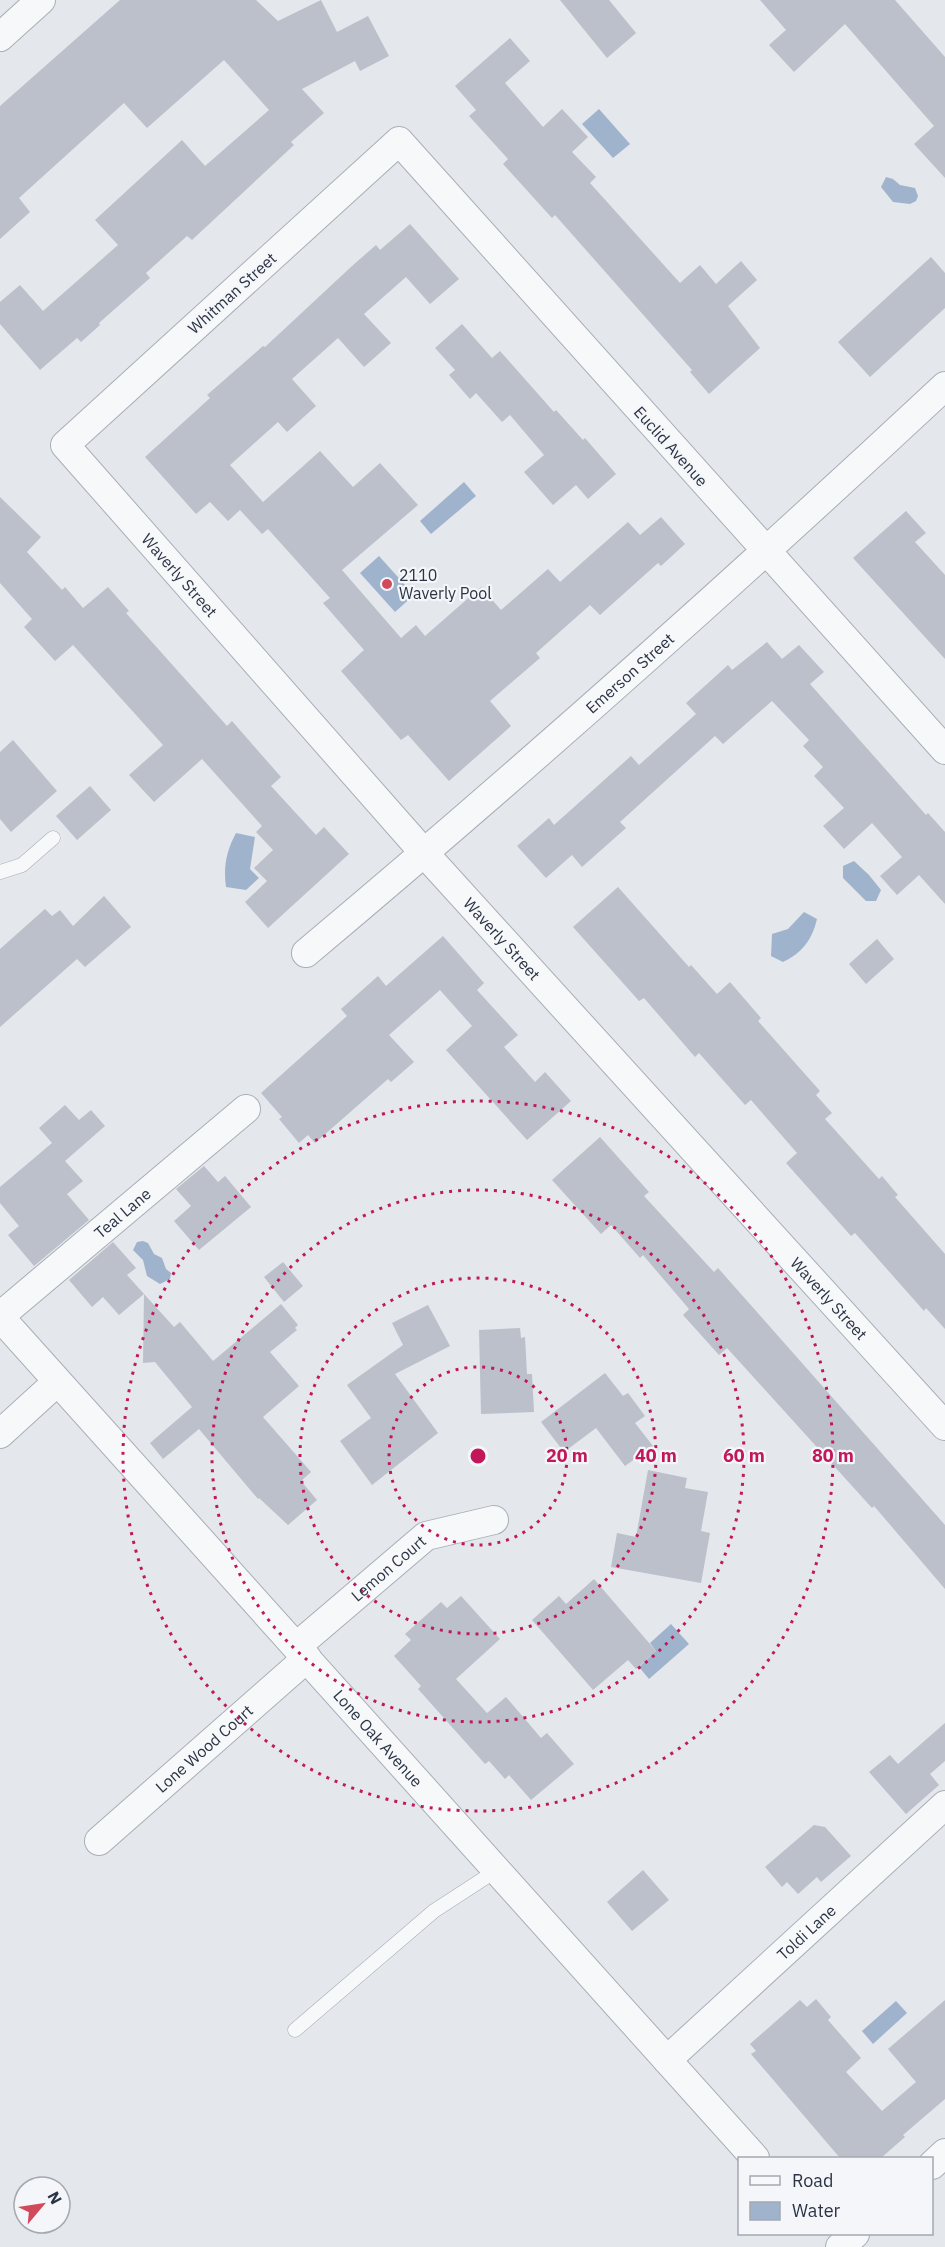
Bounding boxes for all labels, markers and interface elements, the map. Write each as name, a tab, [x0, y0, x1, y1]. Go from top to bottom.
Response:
street label: Whitman Street	[184, 248, 280, 338]
street label: Euclid Avenue	[630, 402, 712, 490]
street label: Waverly Street	[137, 529, 222, 621]
place label: 2110 Waverly Pool	[399, 565, 492, 603]
marker: 2110 Waverly Pool	[380, 577, 394, 591]
street label: Emerson Street	[581, 629, 678, 718]
street label: Waverly Street	[459, 893, 545, 984]
street label: Teal Lane	[90, 1183, 155, 1243]
street label: Waverly Street	[786, 1253, 872, 1344]
text: 20 m	[546, 1444, 588, 1467]
text: 40 m	[635, 1444, 677, 1467]
text: 60 m	[723, 1444, 765, 1467]
text: 80 m	[812, 1444, 854, 1467]
centre of rings	[468, 1446, 488, 1466]
street label: Lemon Court	[347, 1531, 430, 1606]
street label: Lone Oak Avenue	[329, 1685, 427, 1791]
street label: Lone Wood Court	[151, 1700, 257, 1797]
street label: Toldi Lane	[773, 1900, 840, 1964]
legend	[738, 2157, 933, 2235]
text: Road	[792, 2169, 833, 2192]
north arrow	[12, 2175, 72, 2235]
text: N	[44, 2188, 67, 2208]
text: Water	[792, 2199, 841, 2222]

